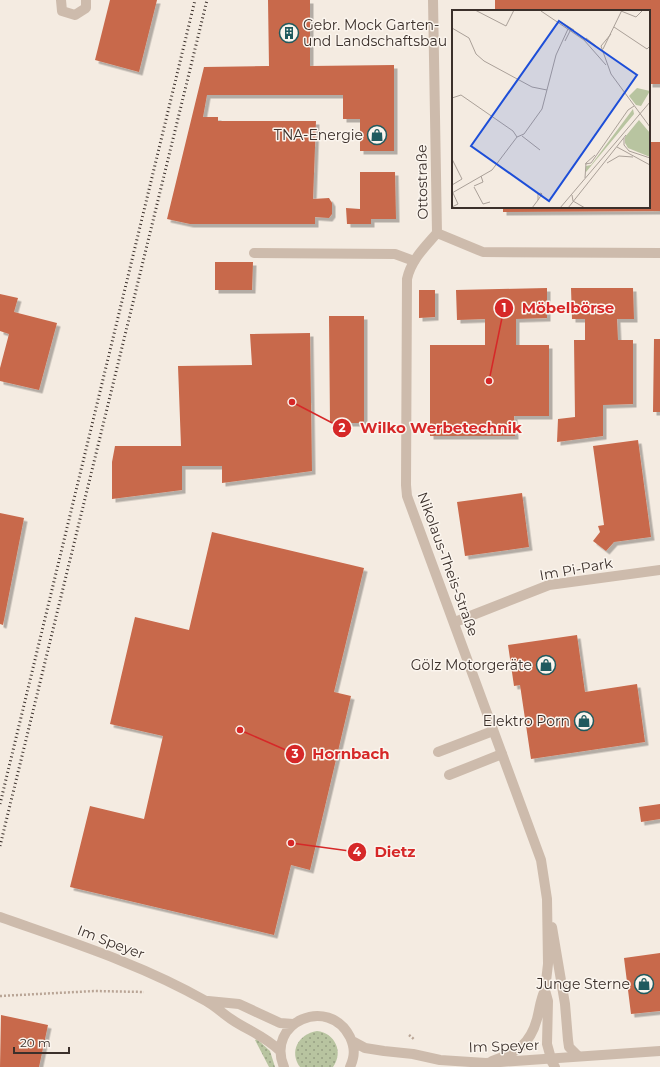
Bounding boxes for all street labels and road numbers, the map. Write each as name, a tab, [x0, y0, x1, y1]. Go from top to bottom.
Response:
street label: Ottostraße	[412, 144, 432, 220]
street label: Nikolaus-Theis-Straße	[414, 489, 482, 639]
street label: Im Pi-Park	[538, 554, 615, 584]
street label: Im Speyer	[75, 921, 148, 963]
street label: Im Speyer	[468, 1036, 540, 1056]

